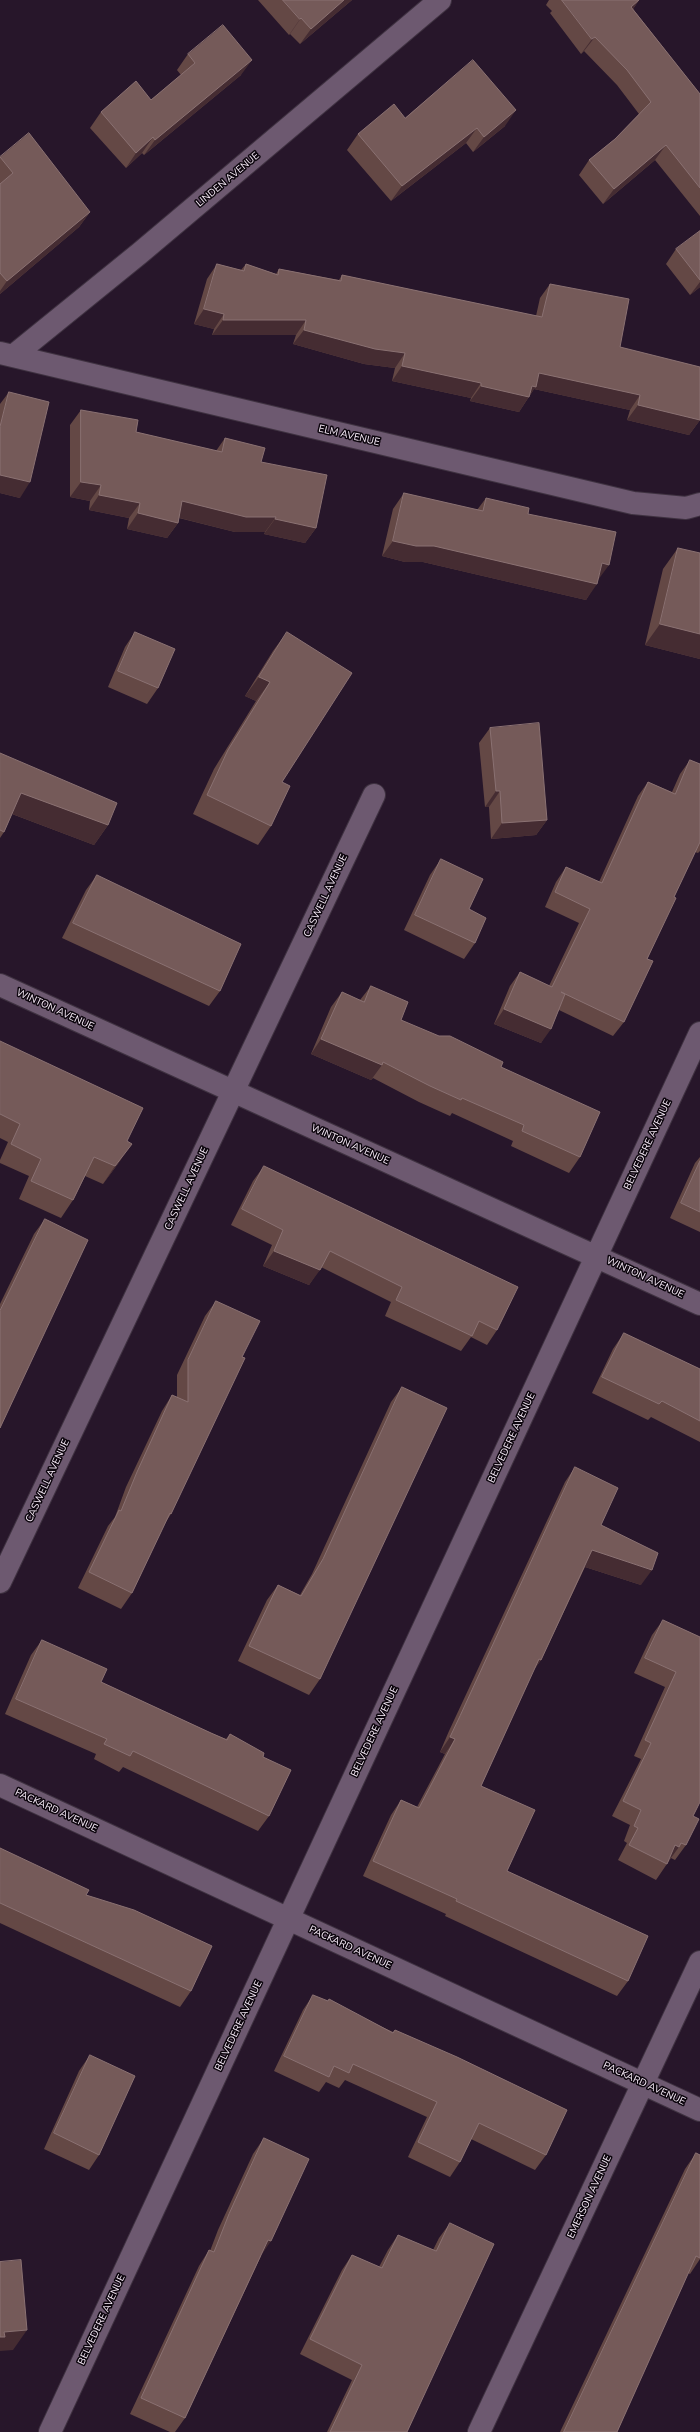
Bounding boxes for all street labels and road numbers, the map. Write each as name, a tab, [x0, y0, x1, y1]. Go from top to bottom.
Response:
street label: LINDEN AVENUE	[194, 150, 262, 210]
street label: ELM AVENUE	[317, 423, 381, 449]
street label: CASWELL AVENUE	[302, 853, 350, 939]
street label: WINTON AVENUE	[14, 987, 96, 1033]
street label: BELVEDERE AVENUE	[622, 1098, 674, 1192]
street label: WINTON AVENUE	[309, 1122, 391, 1168]
street label: CASWELL AVENUE	[163, 1146, 211, 1232]
street label: WINTON AVENUE	[604, 1255, 686, 1301]
street label: BELVEDERE AVENUE	[486, 1391, 538, 1485]
street label: CASWELL AVENUE	[24, 1438, 72, 1524]
street label: BELVEDERE AVENUE	[349, 1685, 401, 1779]
street label: PACKARD AVENUE	[13, 1787, 99, 1835]
street label: PACKARD AVENUE	[307, 1924, 393, 1972]
street label: BELVEDERE AVENUE	[213, 1979, 265, 2073]
street label: PACKARD AVENUE	[601, 2060, 687, 2108]
street label: EMERSON AVENUE	[565, 2153, 615, 2241]
street label: BELVEDERE AVENUE	[76, 2273, 128, 2367]

